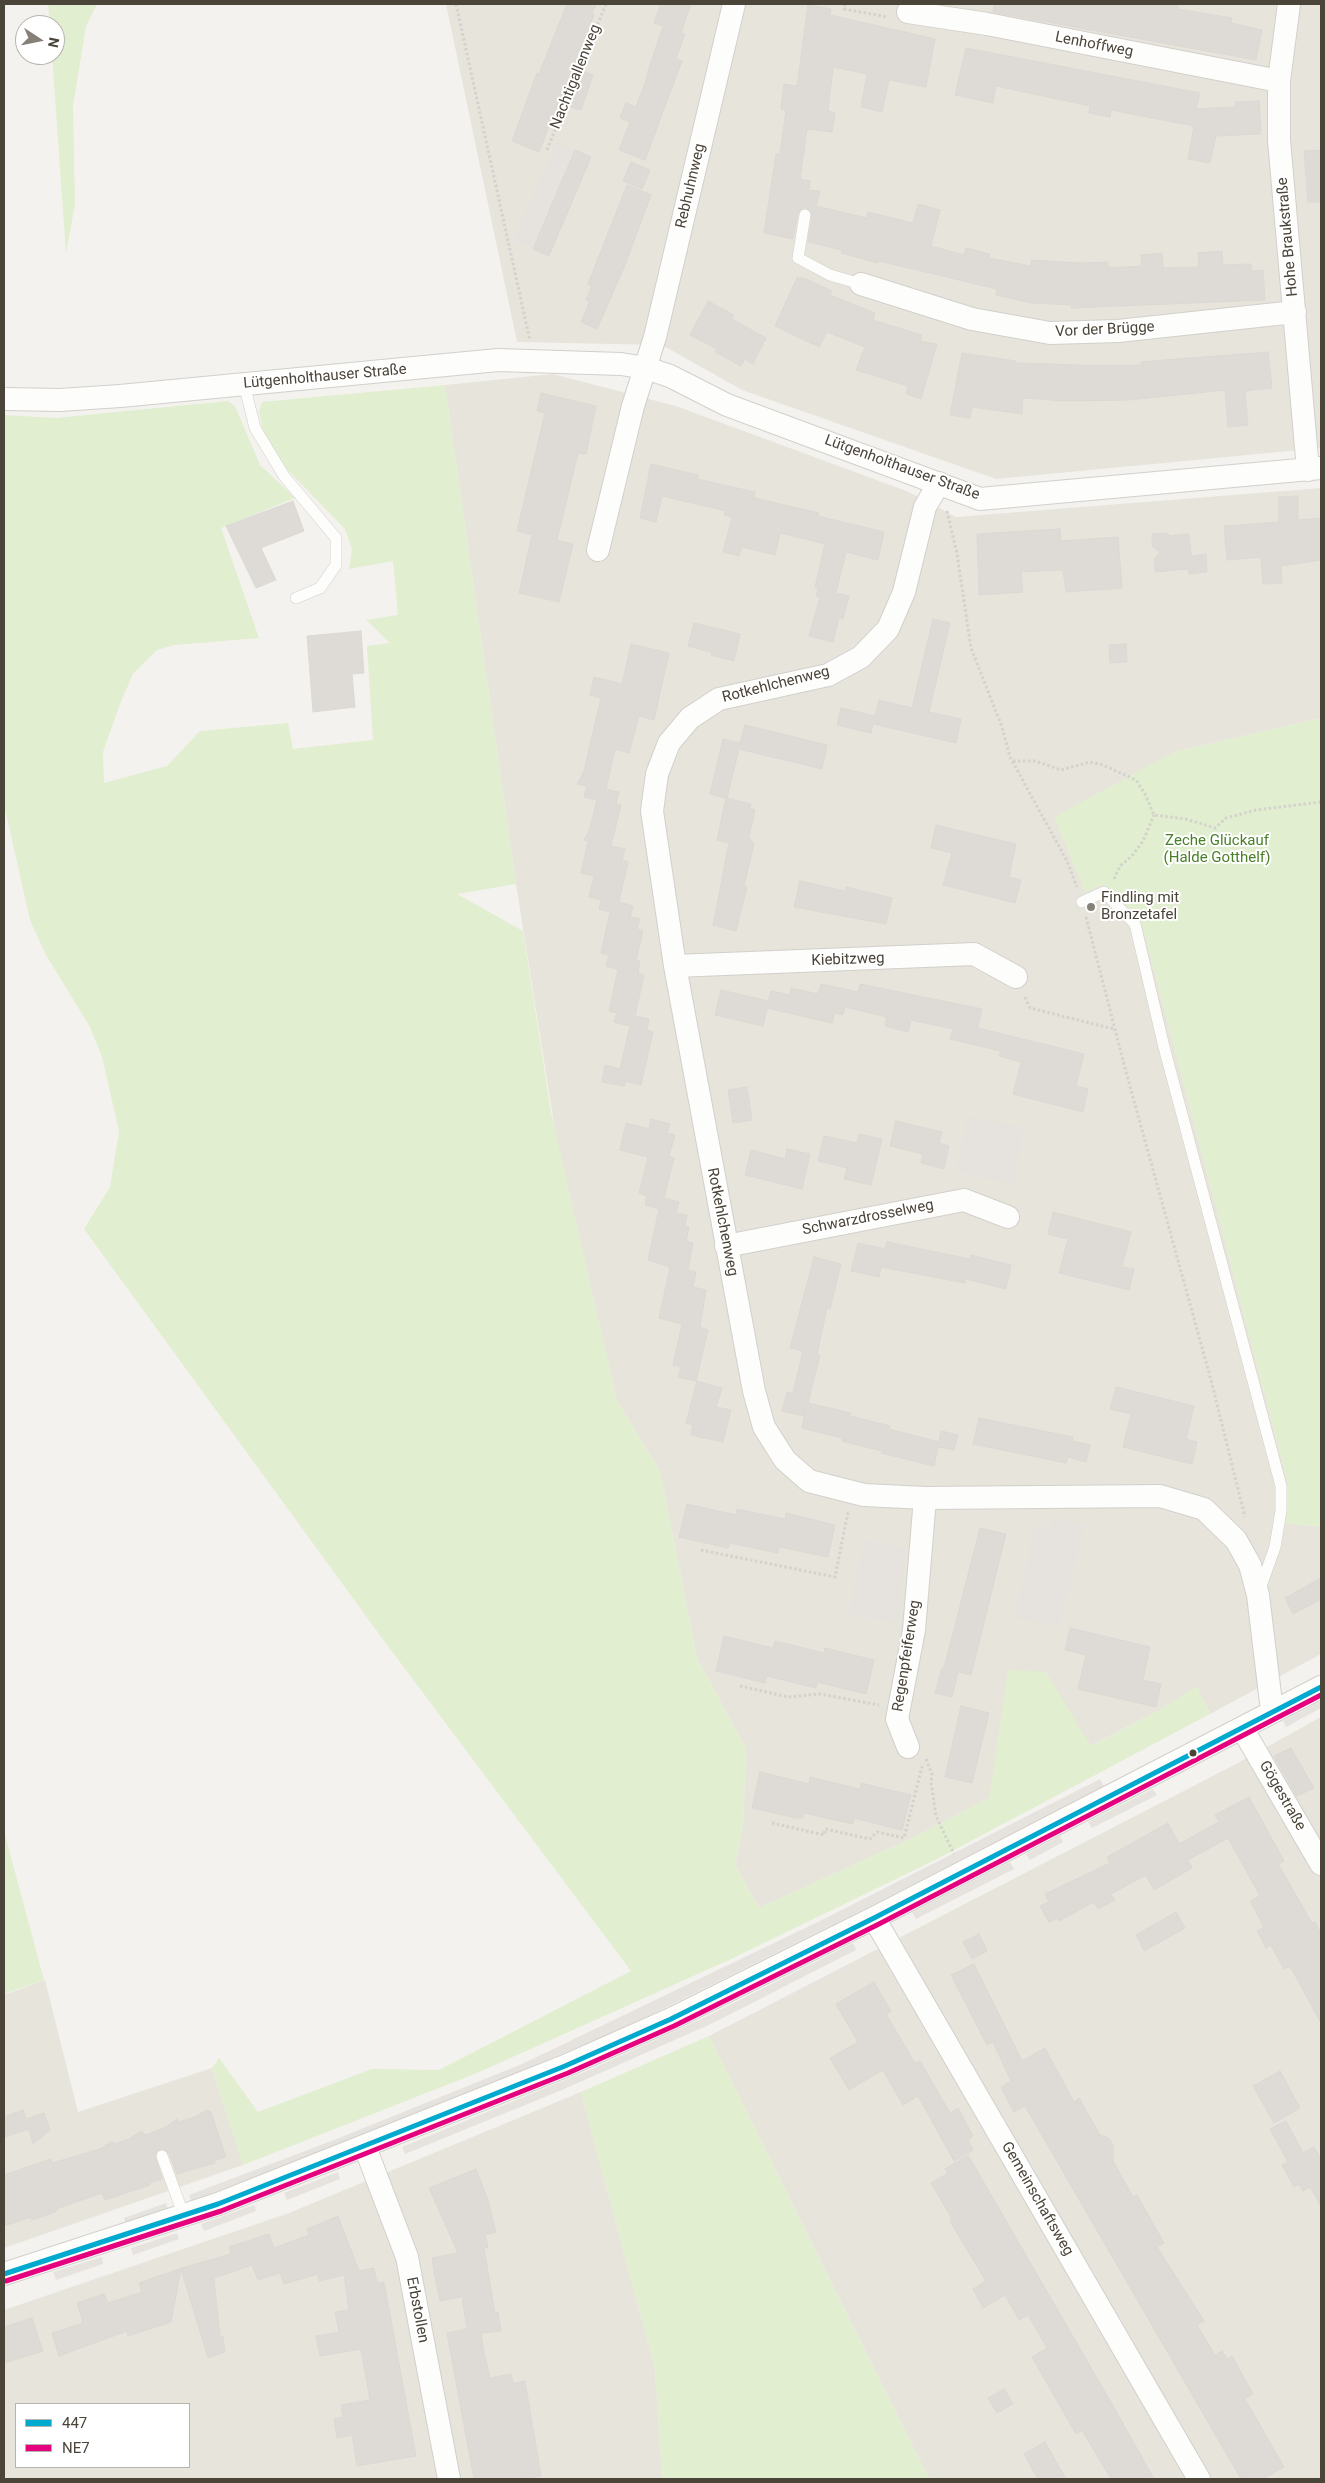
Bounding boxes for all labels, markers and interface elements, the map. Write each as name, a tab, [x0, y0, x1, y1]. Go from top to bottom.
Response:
north arrow	[15, 15, 65, 65]
street label: Nachtigallenweg	[547, 22, 605, 132]
street label: Lenhoffweg	[1053, 29, 1135, 61]
text: N	[45, 36, 63, 49]
street label: Rebhuhnweg	[673, 142, 709, 230]
street label: Hohe Braukstraße	[1274, 177, 1302, 297]
street label: Vor der Brügge	[1055, 318, 1155, 342]
street label: Lütgenholthauser Straße	[243, 361, 407, 393]
street label: Lütgenholthauser Straße	[822, 432, 982, 504]
street label: Rotkehlchenweg	[720, 663, 832, 707]
park label: Zeche Glückauf (Halde Gotthelf)	[1164, 832, 1270, 867]
place label: Findling mit Bronzetafel	[1101, 889, 1179, 924]
marker: Findling mit Bronzetafel	[1085, 901, 1097, 913]
street label: Kiebitzweg	[811, 950, 885, 970]
street label: Rotkehlchenweg	[703, 1166, 741, 1278]
street label: Schwarzdrosselweg	[801, 1196, 935, 1240]
street label: Regenpfeiferweg	[889, 1599, 925, 1713]
unlabelled marker	[1188, 1748, 1198, 1758]
street label: Gögestraße	[1255, 1758, 1309, 1834]
street label: Gemeinschaftsweg	[997, 2139, 1077, 2259]
street label: Erbstollen	[402, 2276, 432, 2344]
legend	[15, 2403, 190, 2468]
text: 447	[62, 2414, 87, 2432]
text: NE7	[62, 2439, 90, 2457]

